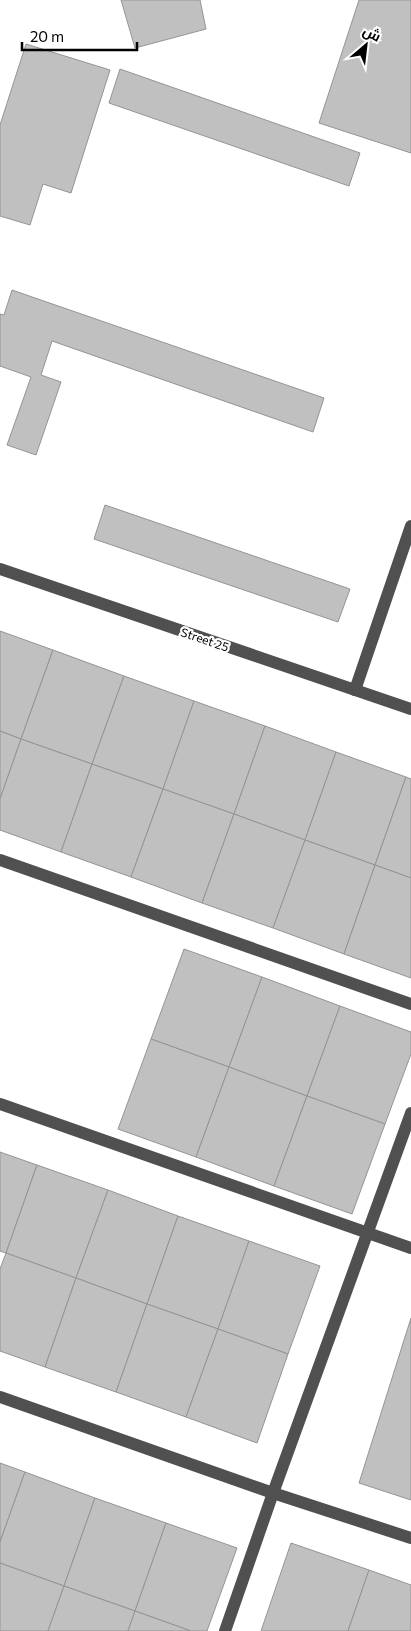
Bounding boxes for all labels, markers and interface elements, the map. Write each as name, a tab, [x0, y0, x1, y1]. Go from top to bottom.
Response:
scale bar	[22, 20, 138, 52]
north arrow	[341, 20, 391, 70]
text: ش	[360, 21, 384, 46]
text: 20 m	[30, 27, 64, 45]
street label: Street 25	[179, 624, 231, 654]

